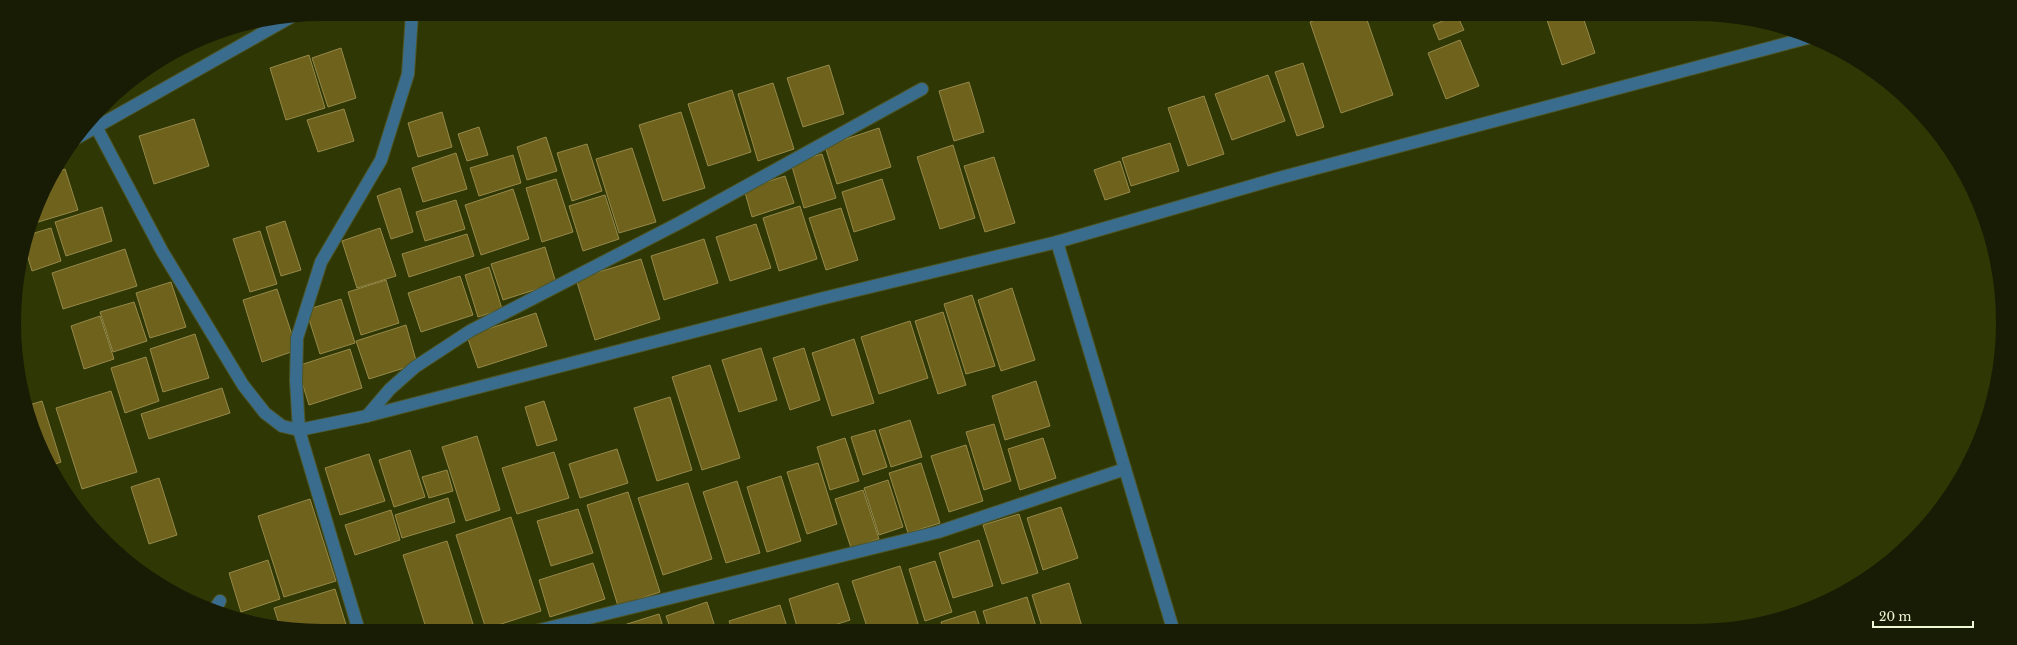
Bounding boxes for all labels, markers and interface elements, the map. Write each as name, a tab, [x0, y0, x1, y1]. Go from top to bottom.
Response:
scale bar	[1873, 603, 1973, 629]
text: 20 m	[1879, 609, 1911, 624]

